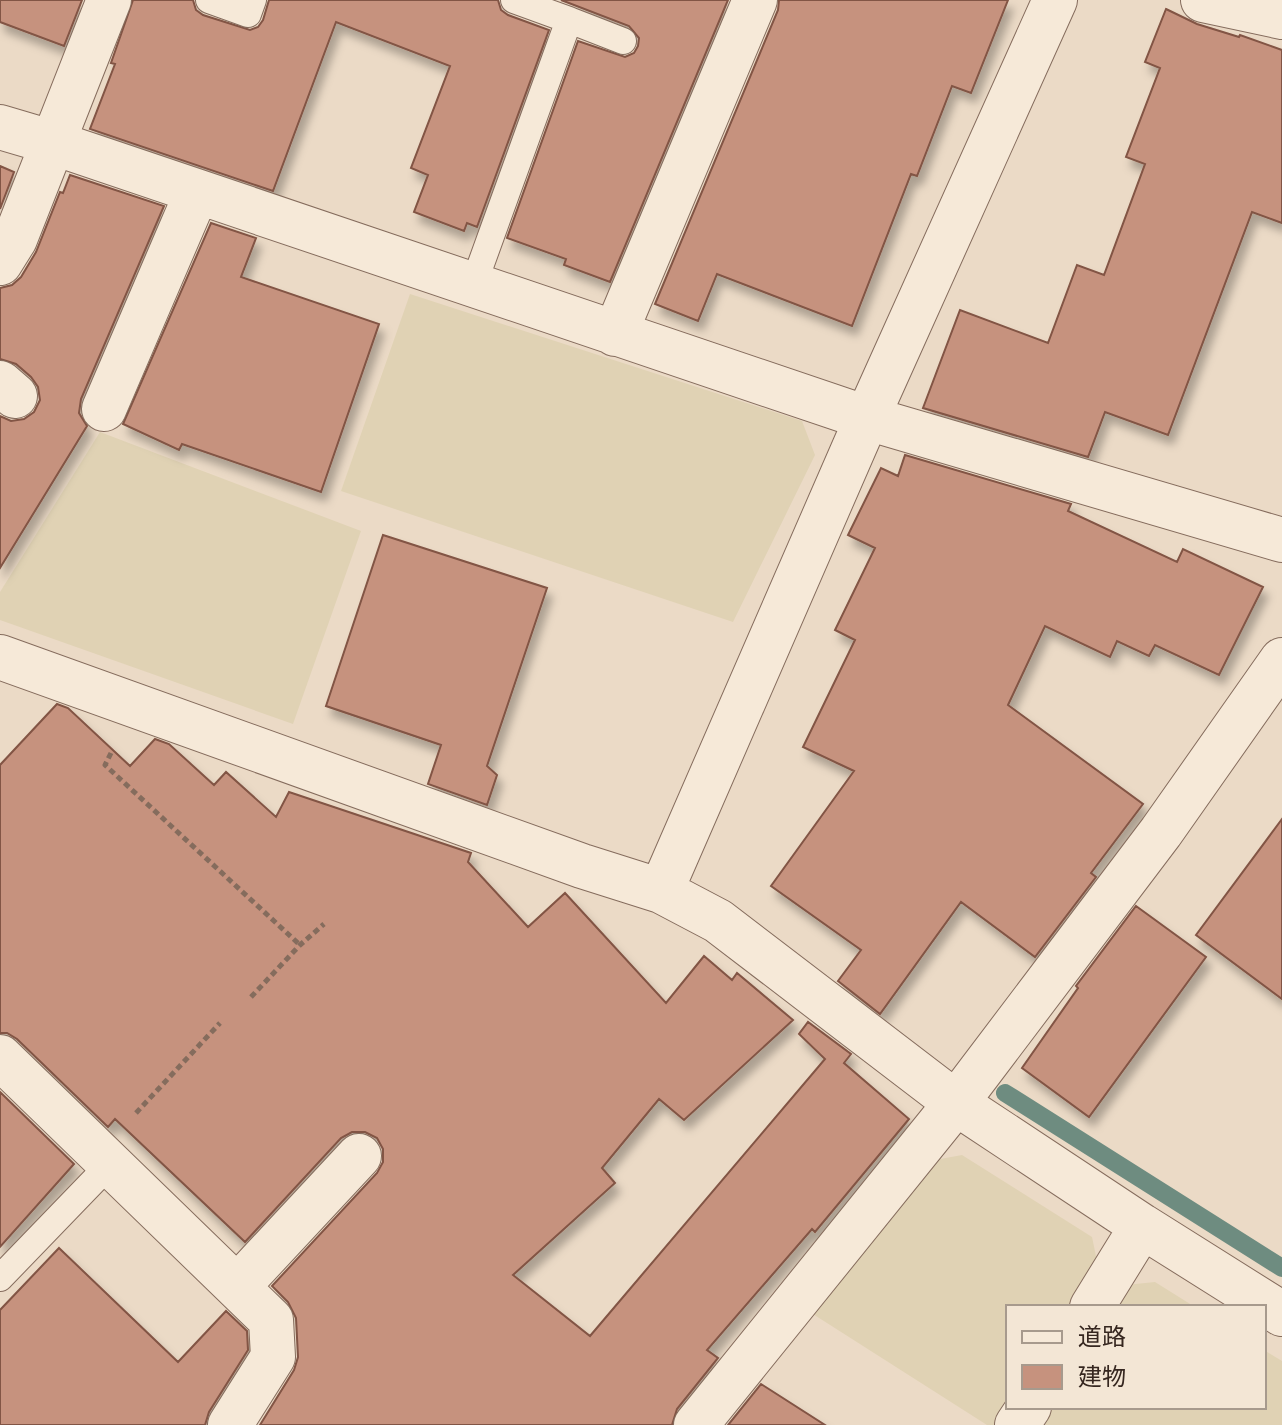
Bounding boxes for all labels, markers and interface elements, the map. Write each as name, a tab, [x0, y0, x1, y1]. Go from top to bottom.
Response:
legend	[1006, 1305, 1266, 1409]
text: 道路	[1078, 1321, 1126, 1352]
text: 建物	[1078, 1361, 1126, 1392]

